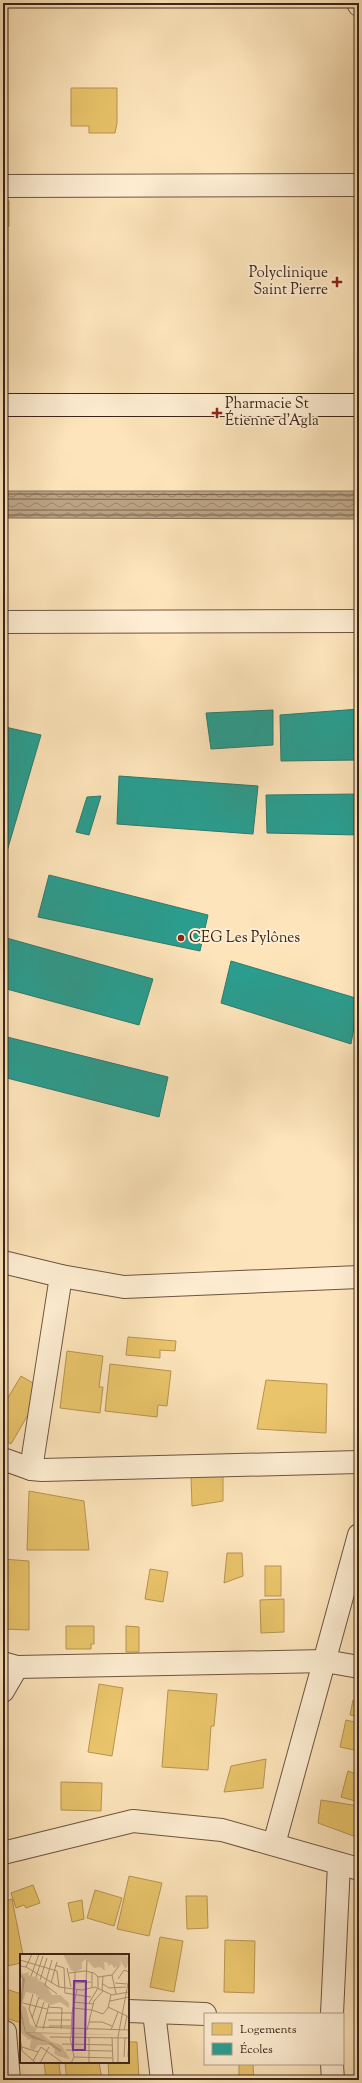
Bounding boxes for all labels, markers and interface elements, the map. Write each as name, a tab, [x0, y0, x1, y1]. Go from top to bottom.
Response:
place label: Polyclinique Saint Pierre	[249, 263, 328, 301]
marker: Polyclinique Saint Pierre	[331, 276, 343, 288]
place label: Pharmacie St Étienne d'Agla	[225, 394, 319, 432]
marker: Pharmacie St Étienne d'Agla	[212, 408, 222, 418]
place label: CEG Les Pylônes	[189, 928, 300, 949]
marker: CEG Les Pylônes	[176, 933, 186, 943]
inset map	[20, 1954, 129, 2063]
legend	[204, 2013, 344, 2065]
text: Logements	[240, 2021, 297, 2039]
text: Écoles	[240, 2041, 273, 2059]

